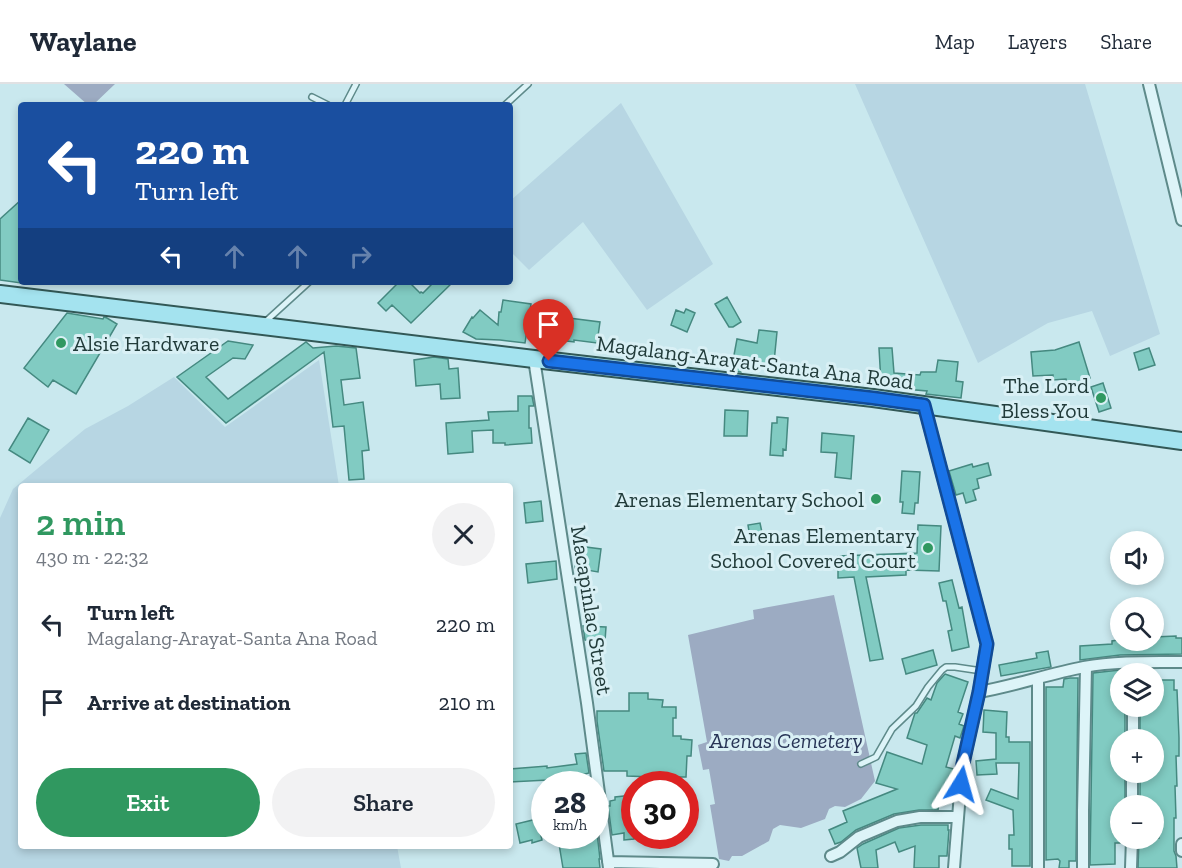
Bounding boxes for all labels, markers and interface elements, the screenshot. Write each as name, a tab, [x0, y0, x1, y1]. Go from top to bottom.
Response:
text: Waylane	[30, 25, 137, 58]
text: Map	[935, 29, 975, 54]
text: Layers	[1008, 29, 1067, 54]
text: Share	[1100, 29, 1152, 54]
text: 220 m	[135, 124, 249, 175]
icon: left	[36, 126, 114, 204]
text: Turn left	[135, 175, 238, 207]
icon: left	[155, 240, 188, 273]
icon: ahead	[218, 240, 251, 273]
icon: ahead	[281, 240, 314, 273]
icon: right	[344, 240, 377, 273]
pin	[523, 299, 574, 361]
icon: arrive	[532, 308, 565, 341]
place label: Alsie Hardware	[73, 330, 219, 357]
street label: Magalang-Arayat-Santa Ana Road	[595, 330, 915, 395]
marker: Alsie Hardware	[54, 336, 68, 350]
place label: The Lord Bless You	[1001, 372, 1090, 424]
marker: The Lord Bless You	[1094, 391, 1108, 405]
place label: Arenas Elementary School	[615, 486, 864, 513]
marker: Arenas Elementary School	[869, 492, 883, 506]
text: 2 min	[36, 501, 125, 544]
button: close	[432, 503, 495, 566]
place label: Arenas Elementary School Covered Court	[710, 522, 917, 574]
street label: Macapinlac Street	[565, 523, 618, 697]
map controls	[1110, 531, 1164, 849]
button: sound	[1110, 531, 1164, 585]
marker: Arenas Elementary School Covered Court	[921, 541, 935, 555]
text: 430 m · 22:32	[36, 545, 149, 569]
button: search	[1110, 597, 1164, 651]
text: Turn left	[87, 599, 174, 626]
icon: left	[36, 608, 69, 641]
text: 220 m	[436, 611, 495, 638]
text: Magalang-Arayat-Santa Ana Road	[87, 626, 377, 650]
button: layers	[1110, 663, 1164, 717]
icon: arrive	[36, 686, 69, 719]
text: Arrive at destination	[87, 689, 290, 716]
text: 210 m	[439, 689, 495, 716]
park label: Arenas Cemetery	[709, 727, 862, 754]
button: +	[1110, 729, 1164, 783]
position arrow	[929, 752, 993, 816]
button: Exit	[36, 768, 260, 837]
button: Share	[272, 768, 495, 837]
speed limit sign: 30	[621, 771, 699, 849]
text: 28	[554, 785, 586, 821]
button: −	[1110, 795, 1164, 849]
text: km/h	[553, 816, 587, 834]

